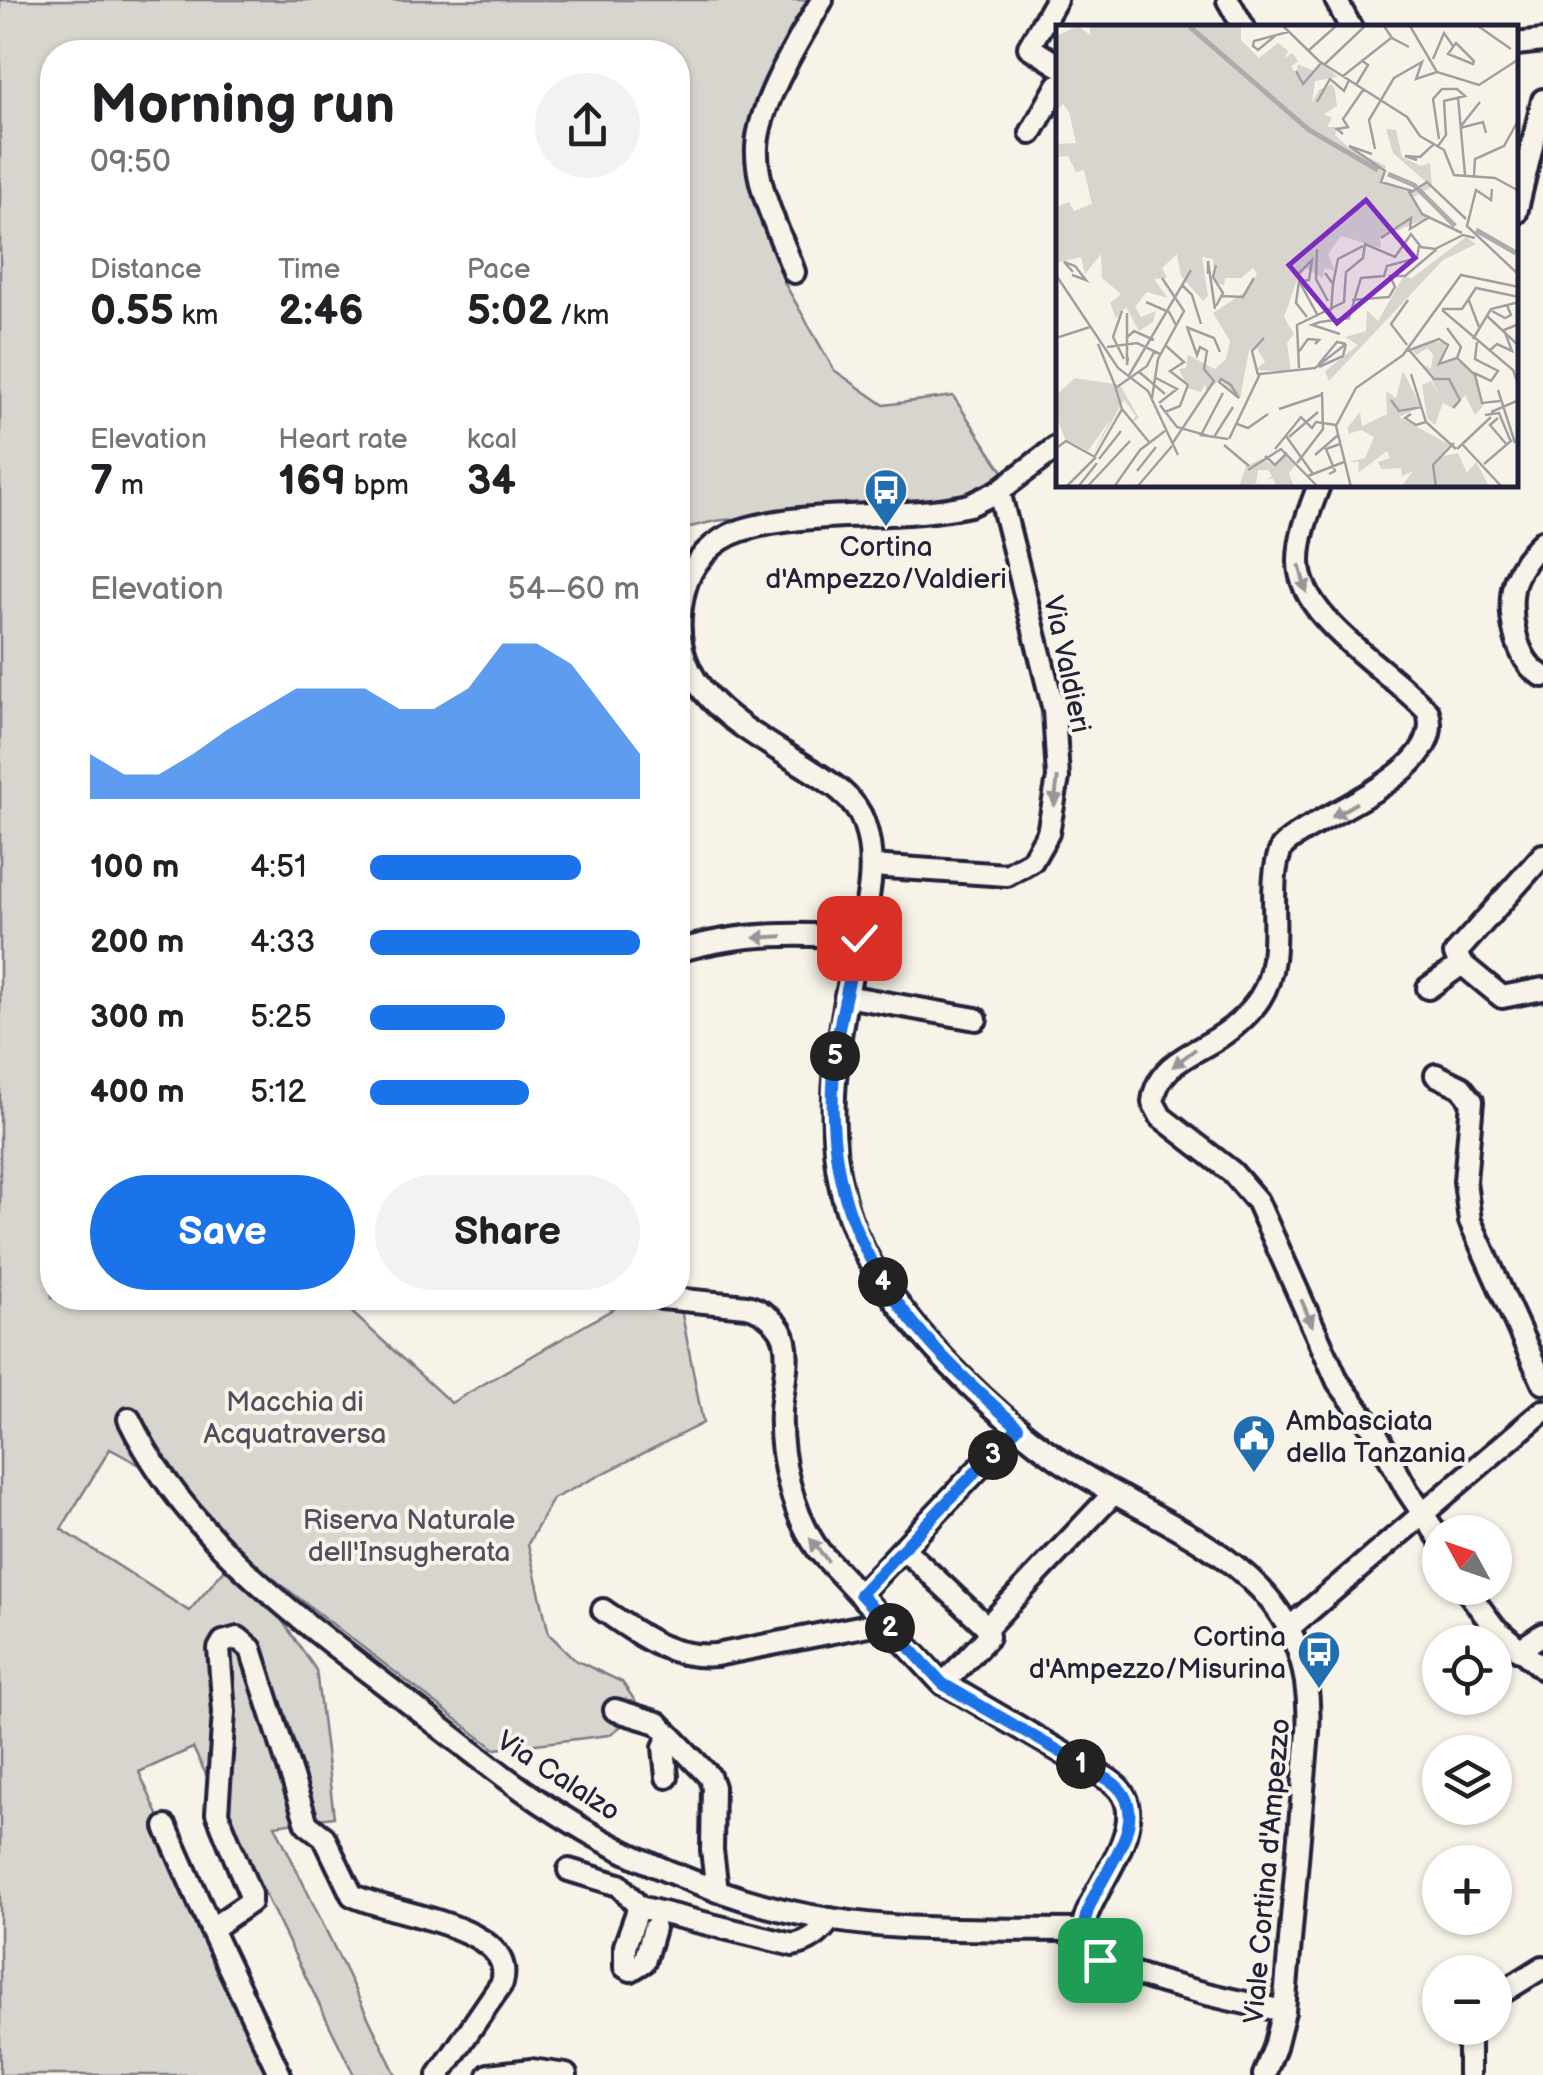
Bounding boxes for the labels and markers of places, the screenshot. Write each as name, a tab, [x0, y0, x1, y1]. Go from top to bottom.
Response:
bus stop icon: Cortina d'Ampezzo/Valdieri	[863, 467, 909, 528]
place label: Cortina d'Ampezzo/Valdieri	[765, 531, 1007, 596]
pin	[817, 896, 902, 981]
pin: 5	[810, 1031, 860, 1081]
pin: 4	[858, 1257, 908, 1307]
place label: Ambasciata della Tanzania	[1286, 1405, 1466, 1470]
public building icon: Ambasciata della Tanzania	[1231, 1413, 1277, 1474]
pin: 3	[968, 1430, 1018, 1480]
pin: 2	[865, 1603, 915, 1653]
place label: Cortina d'Ampezzo/Misurina	[1029, 1621, 1286, 1686]
bus stop icon: Cortina d'Ampezzo/Misurina	[1296, 1629, 1342, 1690]
pin: 1	[1056, 1739, 1106, 1789]
pin	[1058, 1918, 1143, 2003]

